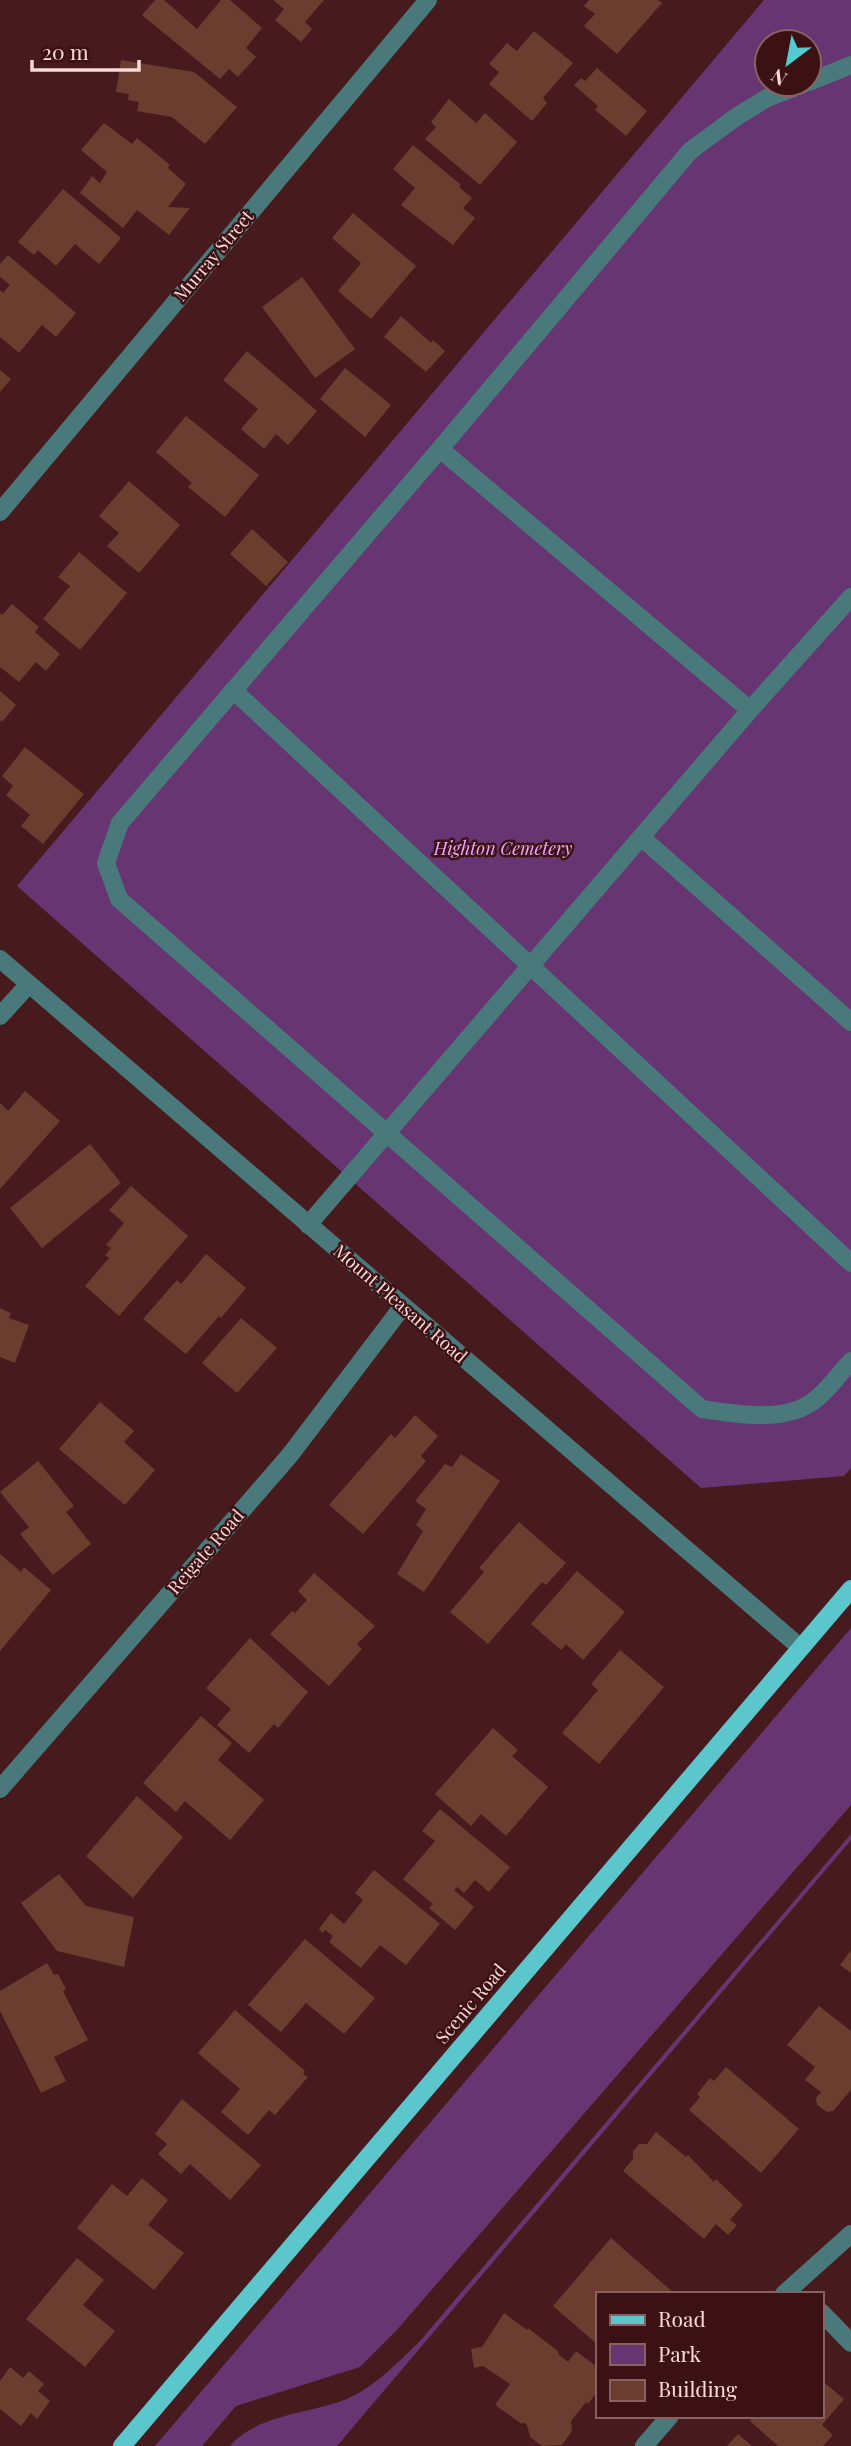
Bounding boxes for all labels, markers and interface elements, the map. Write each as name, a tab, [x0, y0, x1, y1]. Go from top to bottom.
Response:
scale bar	[32, 28, 138, 72]
north arrow	[753, 28, 823, 98]
text: 20 m	[42, 37, 89, 65]
text: N	[766, 63, 791, 93]
street label: Murray Street	[168, 204, 259, 306]
park label: Highton Cemetery	[433, 836, 573, 860]
street label: Mount Pleasant Road	[329, 1239, 473, 1368]
street label: Reigate Road	[162, 1503, 249, 1599]
street label: Scenic Road	[430, 1958, 511, 2049]
legend	[596, 2292, 823, 2418]
text: Road	[658, 2304, 706, 2332]
text: Park	[658, 2339, 702, 2367]
text: Building	[658, 2374, 737, 2402]

